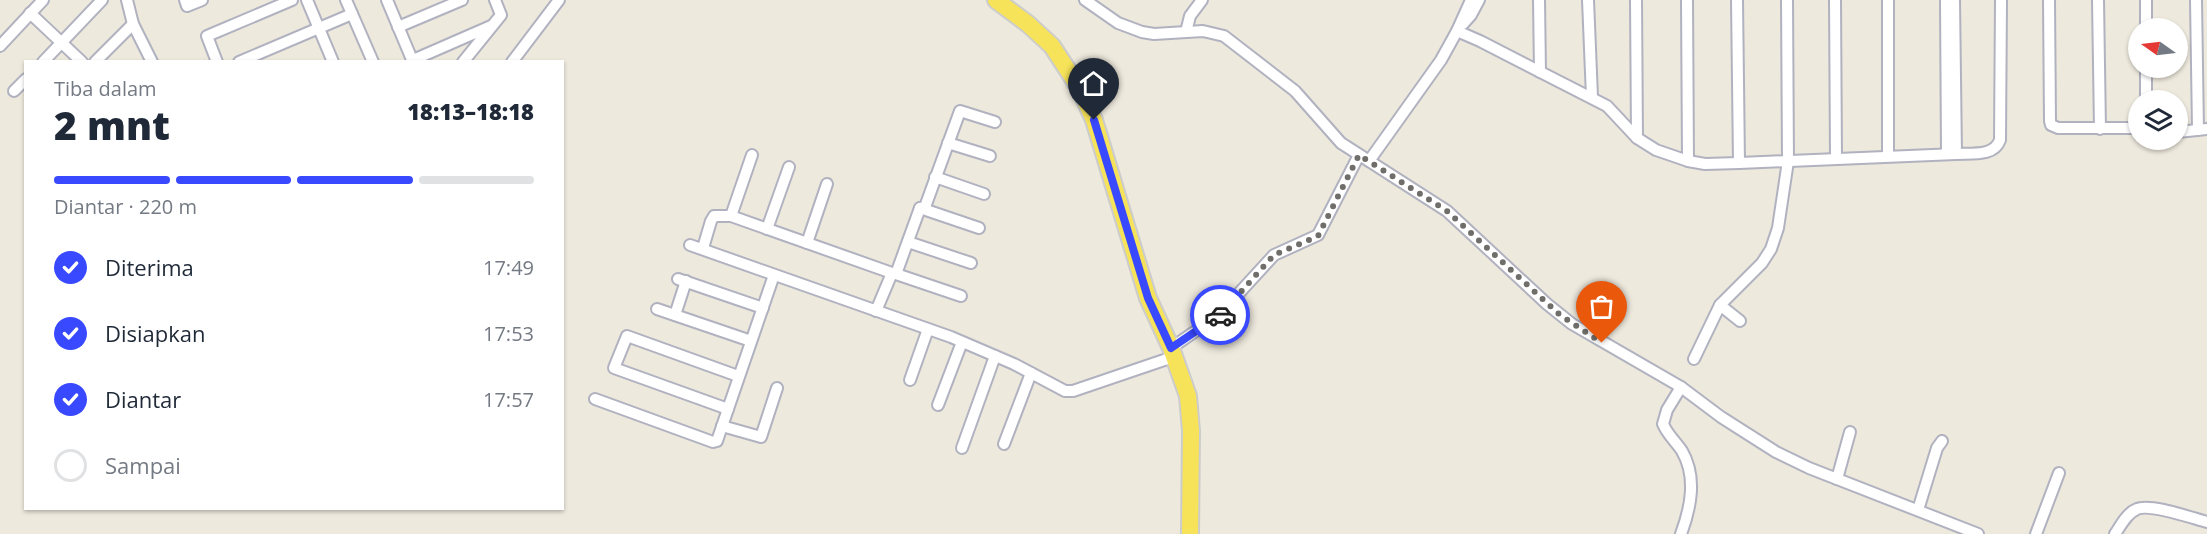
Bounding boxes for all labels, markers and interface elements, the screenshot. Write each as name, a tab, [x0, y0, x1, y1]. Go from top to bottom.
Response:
north arrow	[2128, 18, 2188, 78]
map controls	[2128, 18, 2188, 150]
pin	[1068, 58, 1119, 120]
icon: home	[1077, 67, 1110, 100]
text: Tiba dalam	[54, 75, 157, 102]
button: layers	[2128, 90, 2188, 150]
text: 18:13–18:18	[407, 96, 534, 126]
text: 2 mnt	[54, 98, 170, 151]
text: Diantar · 220 m	[54, 193, 197, 220]
icon: check	[54, 251, 87, 284]
text: Diterima	[105, 252, 194, 282]
text: 17:49	[483, 254, 534, 281]
pin	[1576, 281, 1627, 343]
courier	[1190, 285, 1250, 345]
icon: bag	[1585, 290, 1618, 323]
icon: car	[1204, 299, 1237, 332]
icon: check	[54, 317, 87, 350]
text: Disiapkan	[105, 318, 206, 348]
text: 17:53	[483, 320, 534, 347]
icon: check	[54, 383, 87, 416]
text: Diantar	[105, 384, 181, 414]
text: 17:57	[483, 386, 534, 413]
text: Sampai	[105, 450, 181, 480]

